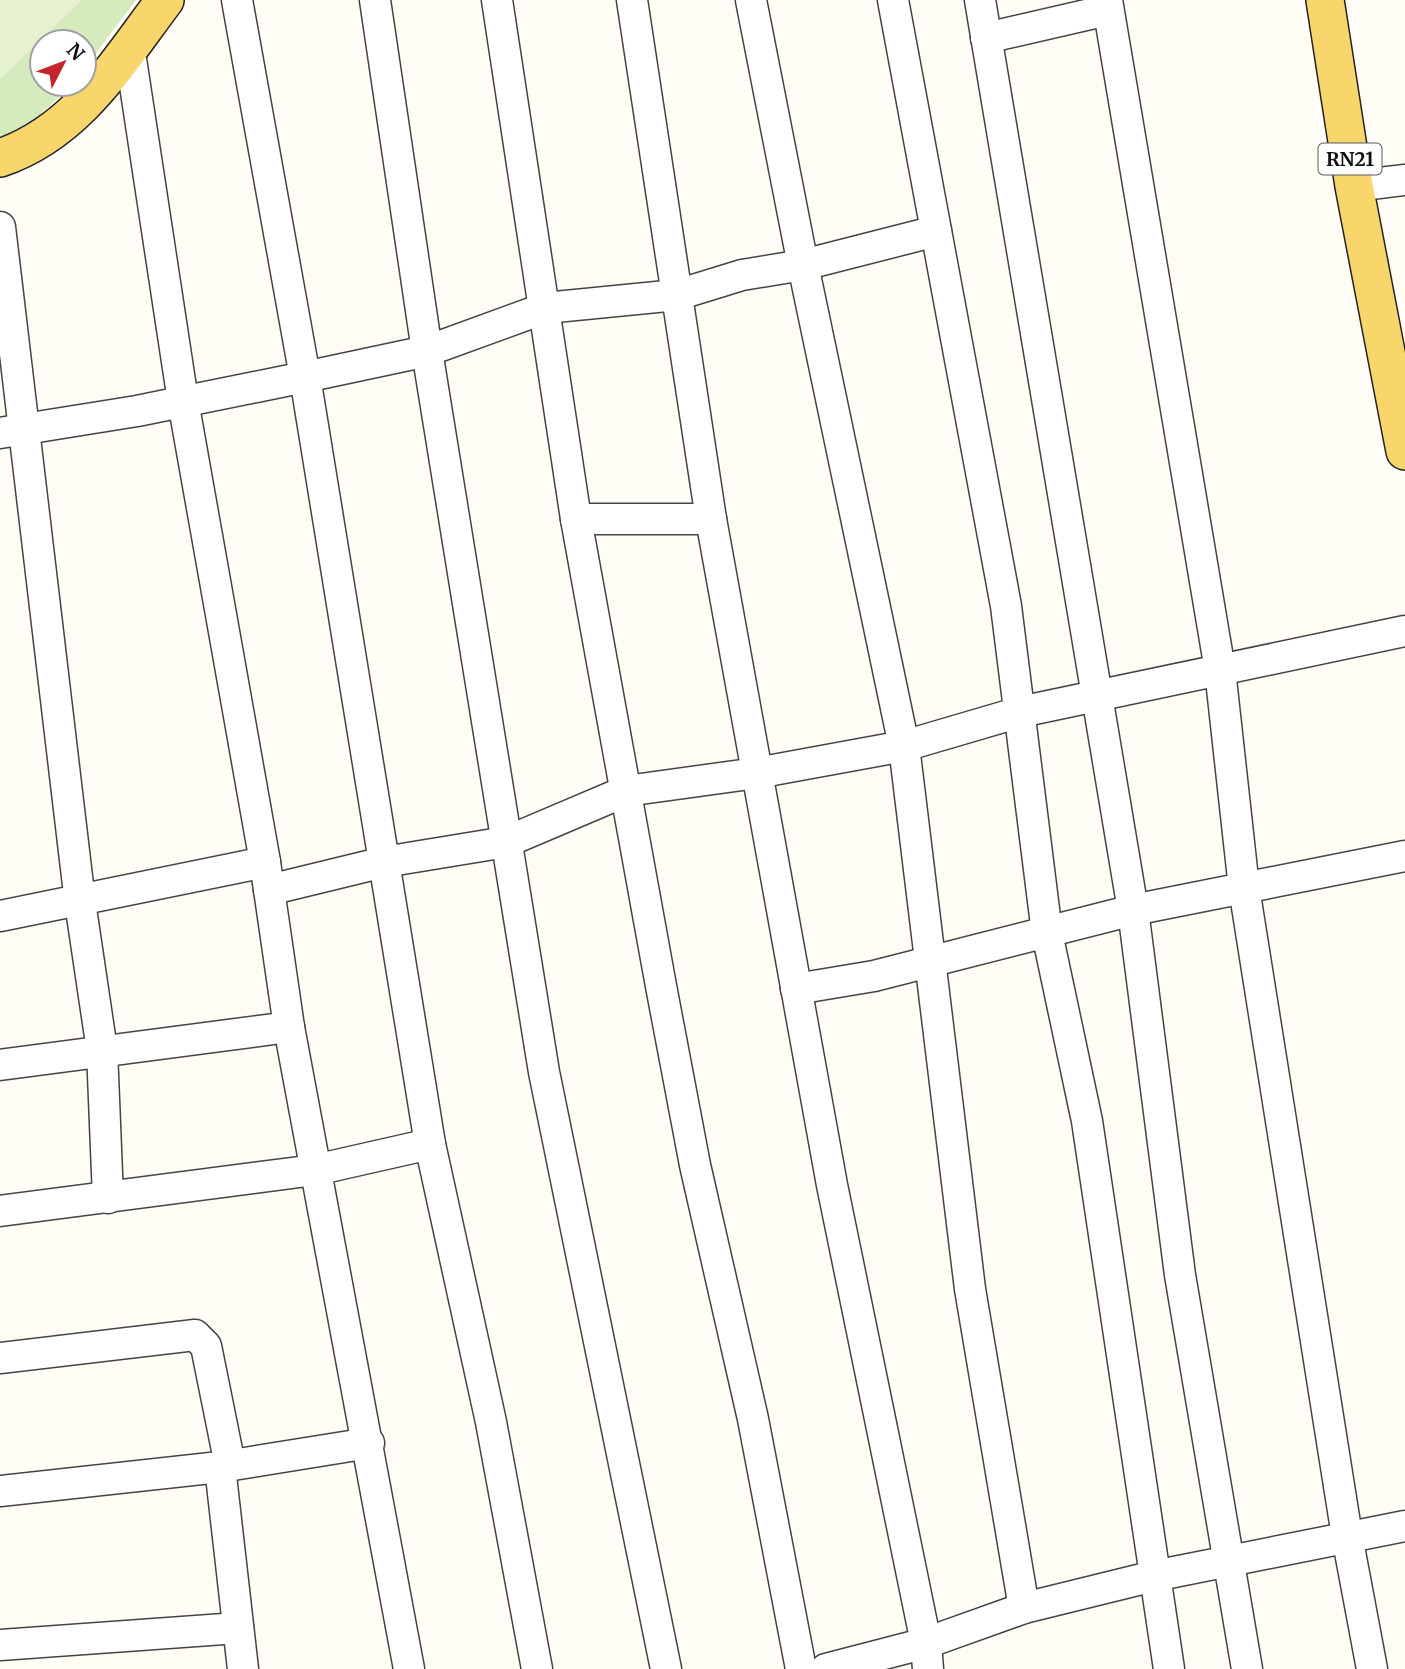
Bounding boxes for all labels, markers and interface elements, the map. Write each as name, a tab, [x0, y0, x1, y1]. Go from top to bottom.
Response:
north arrow	[28, 28, 98, 98]
text: N	[62, 38, 90, 65]
road number: RN21	[1318, 144, 1382, 174]

